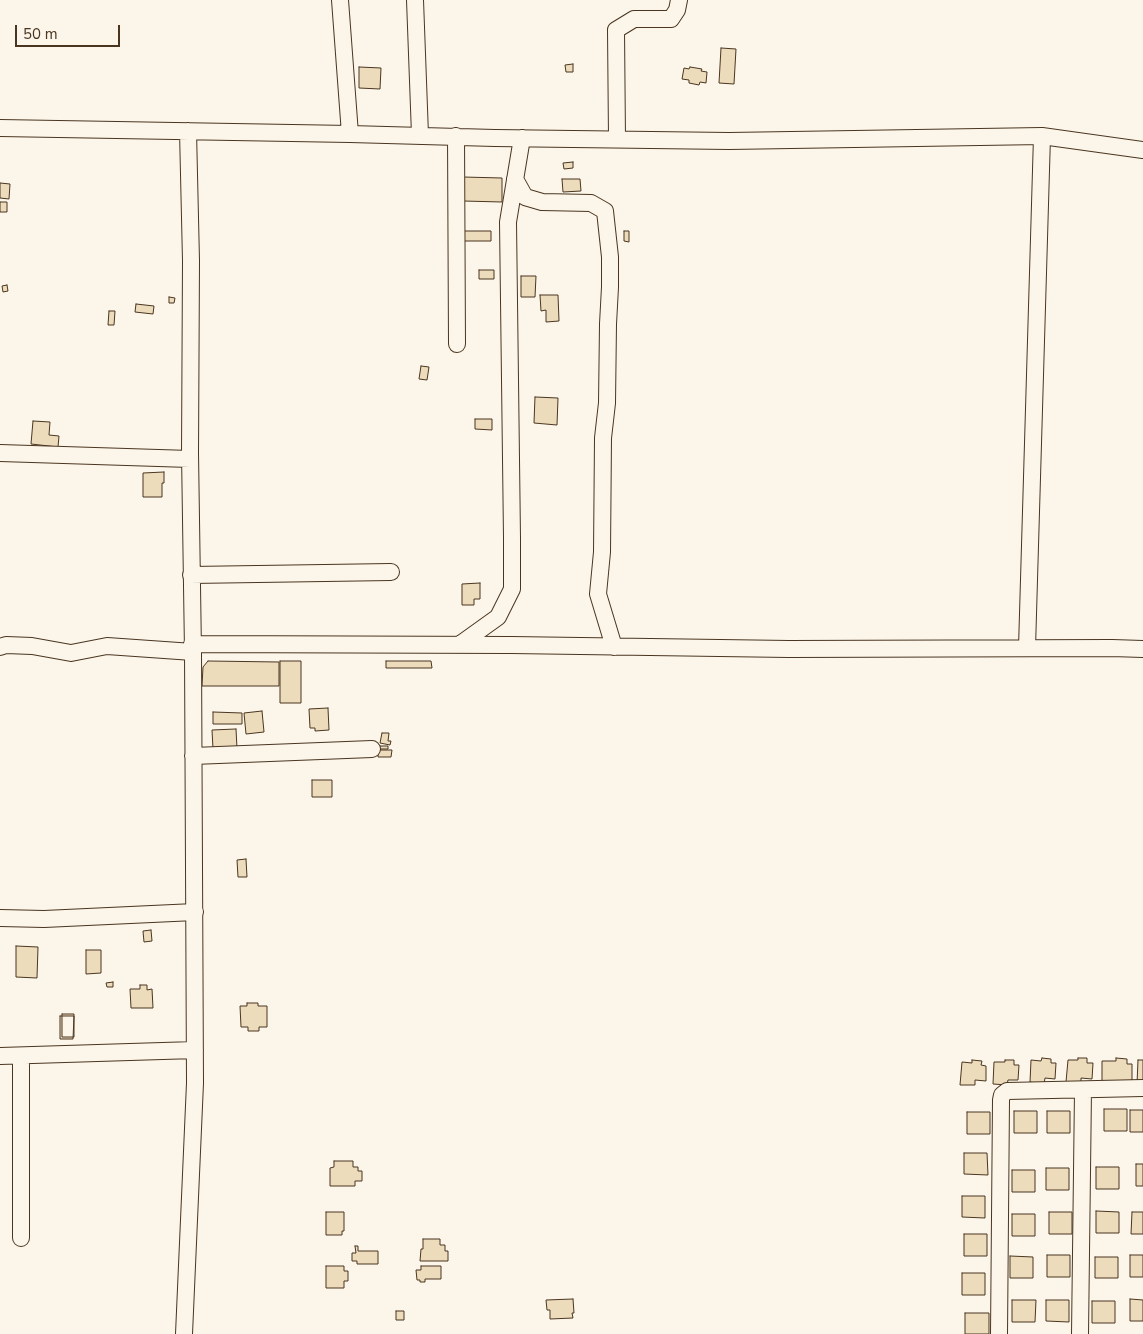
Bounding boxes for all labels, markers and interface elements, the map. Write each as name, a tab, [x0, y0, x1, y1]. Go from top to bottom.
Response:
scale bar	[18, 15, 122, 47]
text: 50 m	[23, 24, 58, 44]

